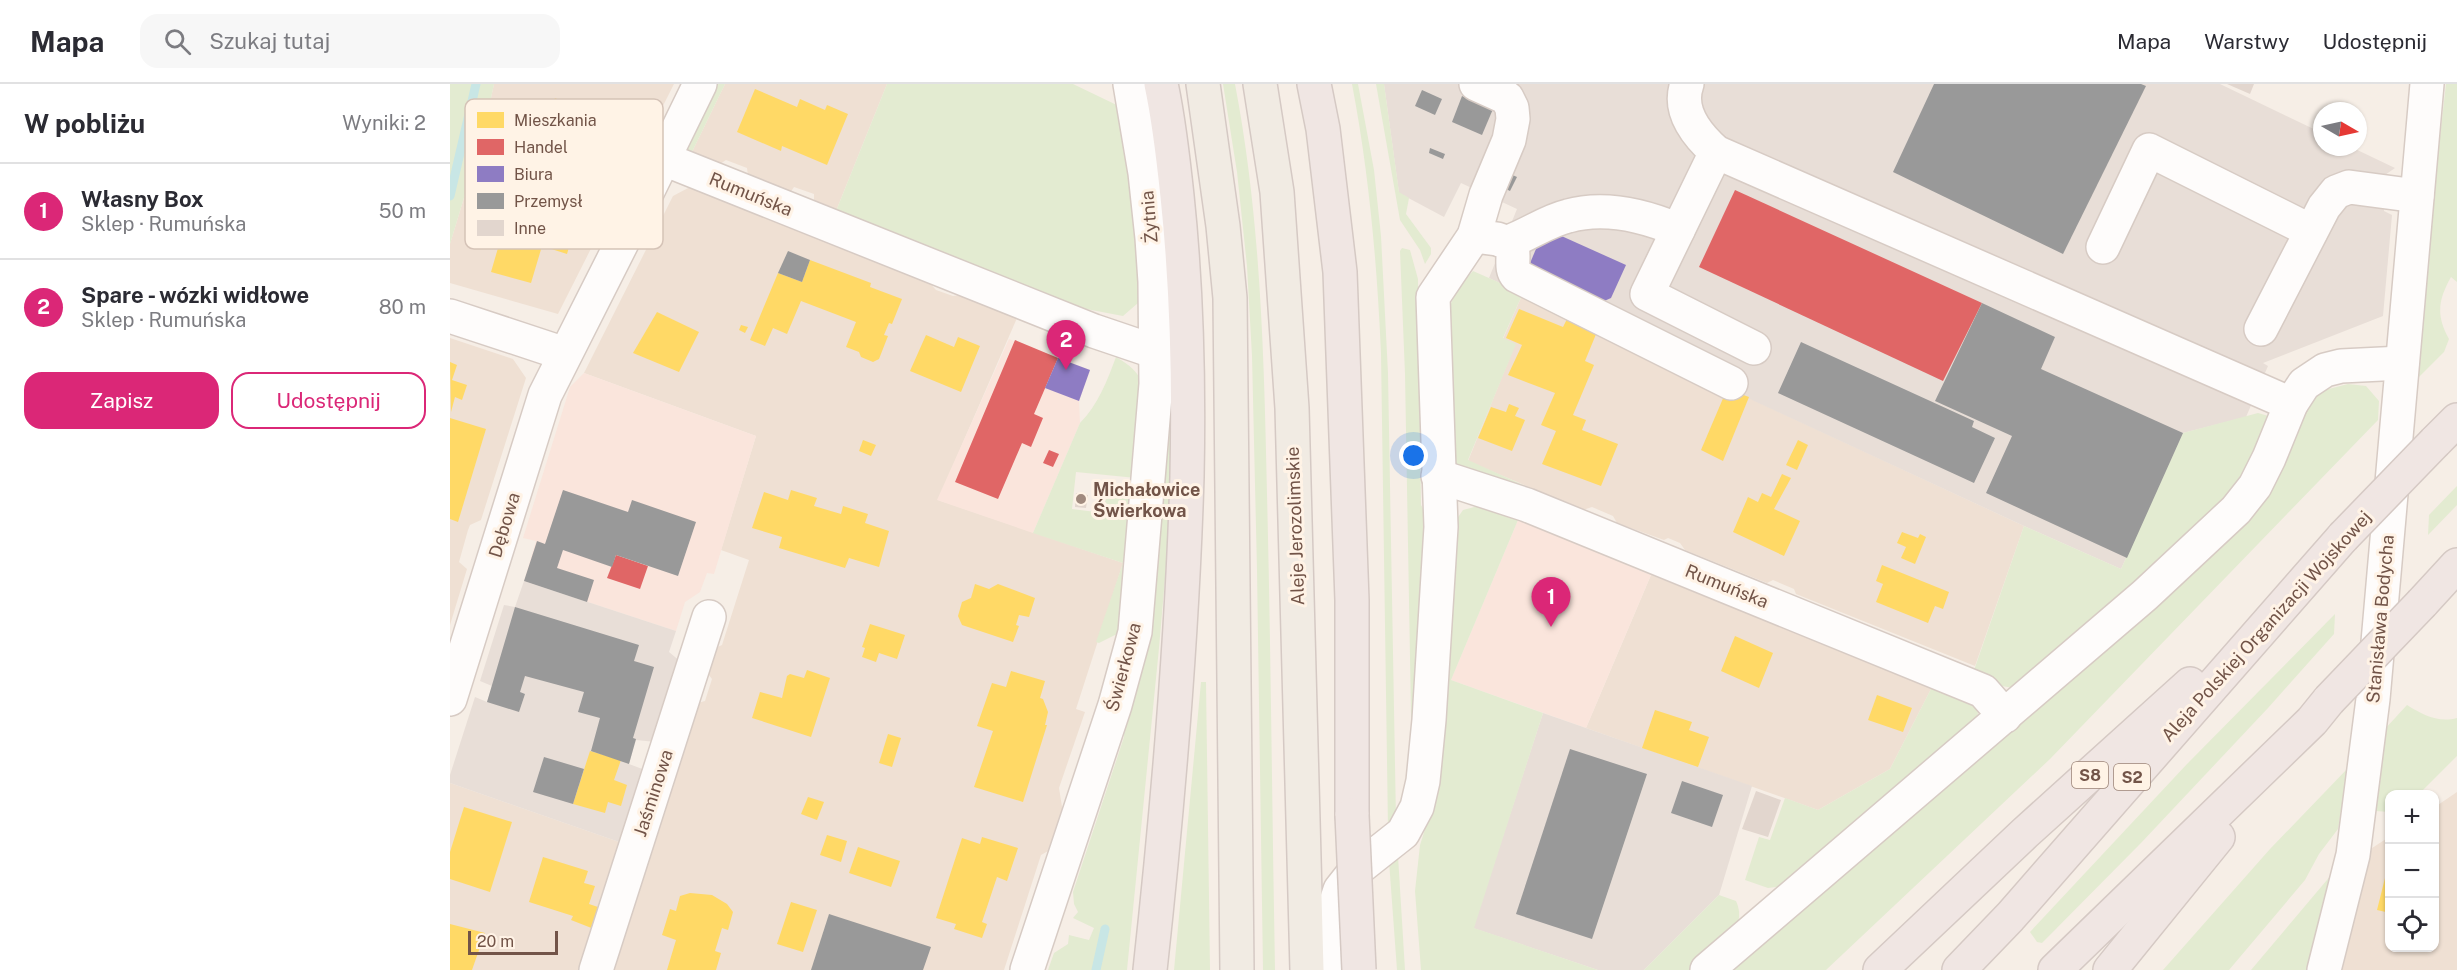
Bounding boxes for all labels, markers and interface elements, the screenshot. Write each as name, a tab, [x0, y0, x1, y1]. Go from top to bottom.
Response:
search box	[140, 14, 560, 68]
text: Mapa	[30, 25, 104, 58]
icon: search	[161, 25, 194, 58]
text: Szukaj tutaj	[209, 28, 330, 54]
text: Mapa	[2117, 29, 2171, 54]
text: Warstwy	[2204, 29, 2289, 54]
text: Udostępnij	[2322, 29, 2427, 54]
legend	[465, 99, 663, 249]
north arrow	[2313, 102, 2367, 156]
text: W pobliżu	[24, 108, 145, 139]
text: Wyniki: 2	[342, 111, 426, 135]
text: Mieszkania	[514, 111, 597, 130]
text: Handel	[514, 138, 568, 157]
text: Biura	[514, 165, 553, 184]
street label: Rumuńska	[706, 168, 796, 220]
text: Własny Box	[81, 186, 204, 212]
street label: Żytnia	[1135, 190, 1162, 244]
text: Przemysł	[514, 192, 583, 211]
text: 1	[39, 199, 48, 223]
text: 50 m	[379, 199, 426, 223]
text: Sklep · Rumuńska	[81, 212, 246, 236]
text: Inne	[514, 219, 546, 238]
text: Spare - wózki widłowe	[81, 282, 309, 308]
text: 2	[37, 295, 50, 319]
text: 80 m	[379, 295, 426, 319]
text: Sklep · Rumuńska	[81, 308, 246, 332]
pin: 2	[1046, 320, 1086, 370]
button: Zapisz	[24, 372, 219, 429]
button: Udostępnij	[231, 372, 426, 429]
your location	[1399, 441, 1428, 470]
street label: Aleje Jerozolimskie	[1282, 446, 1308, 606]
place label: Michałowice Świerkowa	[1093, 479, 1200, 521]
street label: Dębowa	[484, 490, 524, 560]
marker: Michałowice Świerkowa	[1074, 492, 1088, 506]
street label: Aleja Polskiej Organizacji Wojskowej	[2157, 506, 2375, 746]
street label: Stanisława Bodycha	[2362, 534, 2398, 704]
street label: Rumuńska	[1682, 560, 1772, 612]
pin: 1	[1532, 578, 1570, 627]
street label: Świerkowa	[1100, 620, 1145, 714]
street label: Jaśminowa	[629, 747, 677, 839]
road number: S8	[2072, 762, 2108, 788]
road number: S2	[2114, 764, 2150, 790]
map controls	[2385, 790, 2439, 952]
button: +	[2385, 790, 2439, 844]
button: −	[2385, 844, 2439, 898]
button: locate	[2385, 898, 2439, 952]
scale bar	[468, 928, 558, 956]
text: 20 m	[477, 932, 514, 951]

